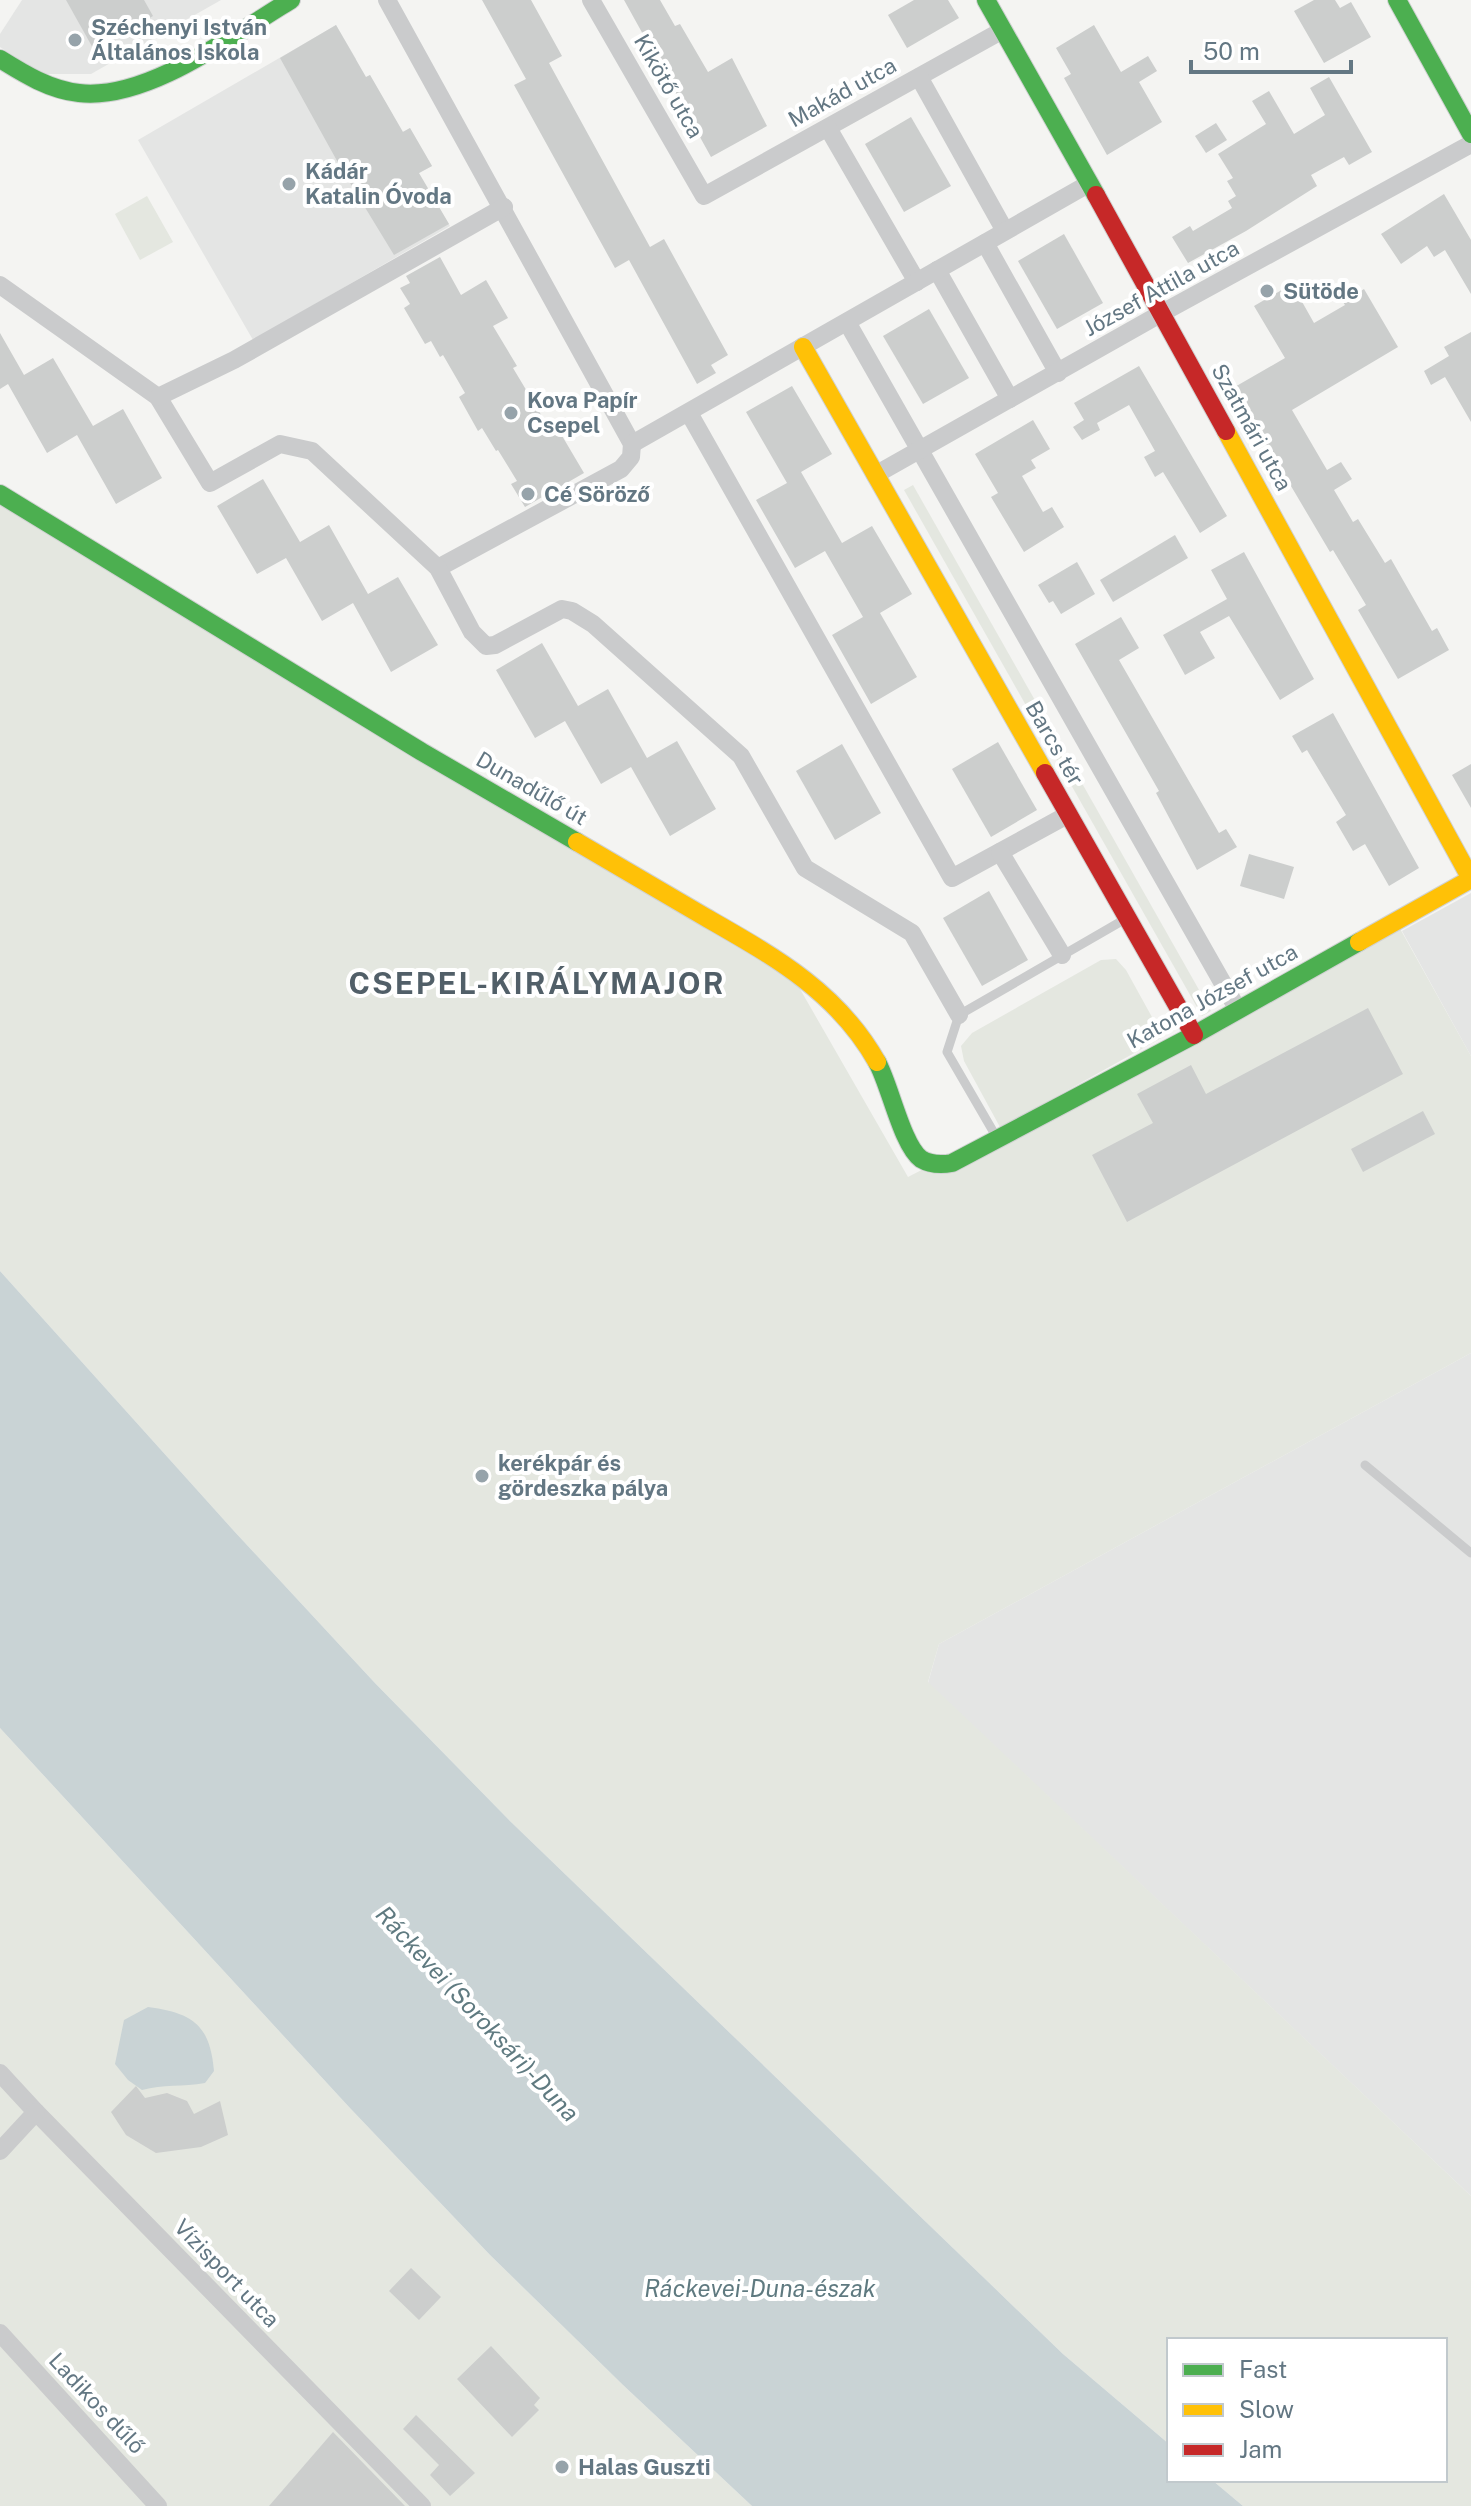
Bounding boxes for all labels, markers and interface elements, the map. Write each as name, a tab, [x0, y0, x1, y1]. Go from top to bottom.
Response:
place label: Széchenyi István Általános Iskola	[91, 14, 267, 65]
scale bar	[1191, 24, 1351, 74]
street label: Kikötő utca	[629, 30, 709, 142]
marker: Széchenyi István Általános Iskola	[66, 31, 84, 49]
text: 50 m	[1203, 37, 1260, 65]
street label: Makád utca	[784, 52, 900, 132]
place label: Kádár Katalin Óvoda	[305, 158, 452, 209]
marker: Kádár Katalin Óvoda	[280, 175, 298, 193]
street label: József Attila utca	[1079, 235, 1243, 341]
place label: Sütöde	[1283, 278, 1359, 304]
marker: Sütöde	[1258, 282, 1276, 300]
street label: Szatmári utca	[1206, 359, 1298, 495]
place label: Kova Papír Csepel	[527, 387, 638, 438]
marker: Kova Papír Csepel	[502, 404, 520, 422]
place label: Cé Söröző	[544, 481, 650, 507]
marker: Cé Söröző	[519, 485, 537, 503]
street label: Barcs tér	[1020, 696, 1090, 790]
street label: Dunadűlő út	[472, 746, 592, 830]
street label: Katona József utca	[1122, 938, 1302, 1054]
district label: CSEPEL-KIRÁLYMAJOR	[348, 965, 726, 1001]
place label: kerékpár és gördeszka pálya	[498, 1450, 668, 1501]
marker: kerékpár és gördeszka pálya	[473, 1467, 491, 1485]
water label: Ráckevei (Soroksári)-Duna	[370, 1900, 585, 2127]
street label: Vízisport utca	[169, 2214, 285, 2332]
water label: Ráckevei-Duna-észak	[644, 2274, 876, 2302]
legend	[1167, 2338, 1447, 2482]
street label: Ladikos dűlő	[44, 2347, 150, 2459]
text: Fast	[1239, 2355, 1287, 2383]
text: Slow	[1239, 2395, 1294, 2423]
text: Jam	[1239, 2435, 1282, 2463]
place label: Halas Guszti	[578, 2454, 711, 2480]
marker: Halas Guszti	[553, 2458, 571, 2476]

